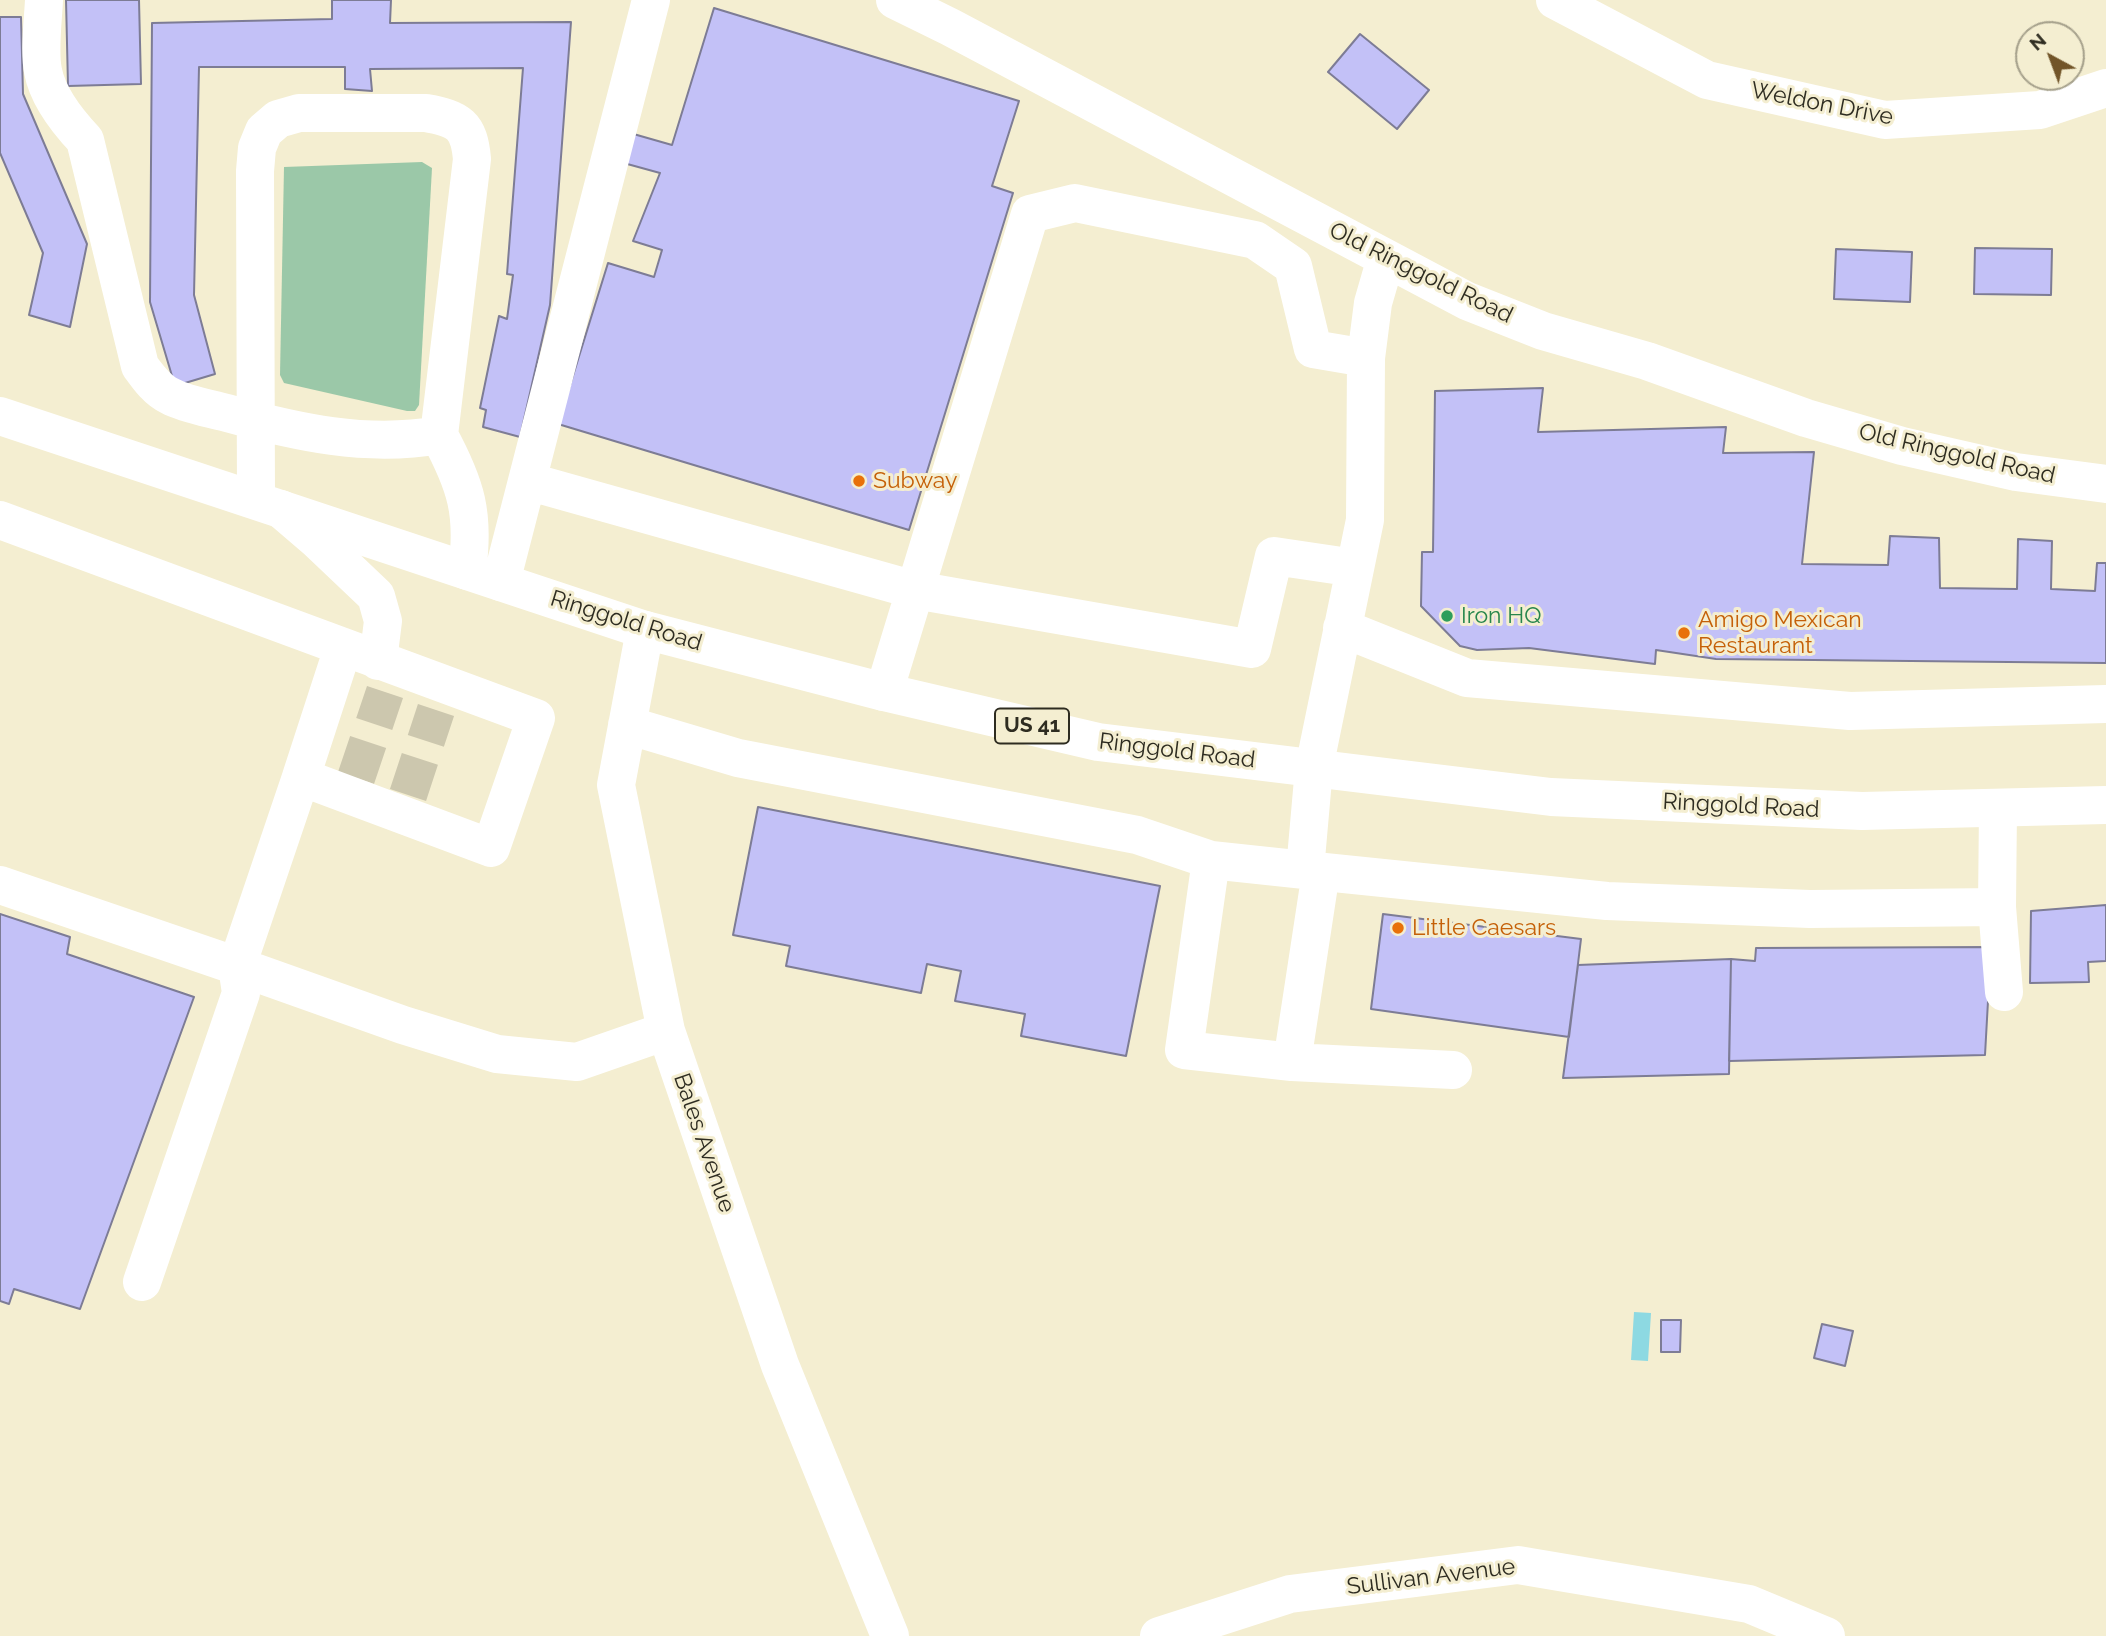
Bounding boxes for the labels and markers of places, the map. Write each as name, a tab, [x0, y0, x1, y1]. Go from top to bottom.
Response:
place label: Subway	[873, 467, 957, 495]
marker: Subway	[851, 473, 867, 489]
place label: Iron HQ	[1461, 602, 1542, 630]
place label: Amigo Mexican Restaurant	[1698, 606, 1862, 660]
marker: Iron HQ	[1439, 608, 1455, 624]
marker: Amigo Mexican Restaurant	[1676, 625, 1692, 641]
place label: Little Caesars	[1412, 914, 1556, 942]
marker: Little Caesars	[1390, 920, 1406, 936]

